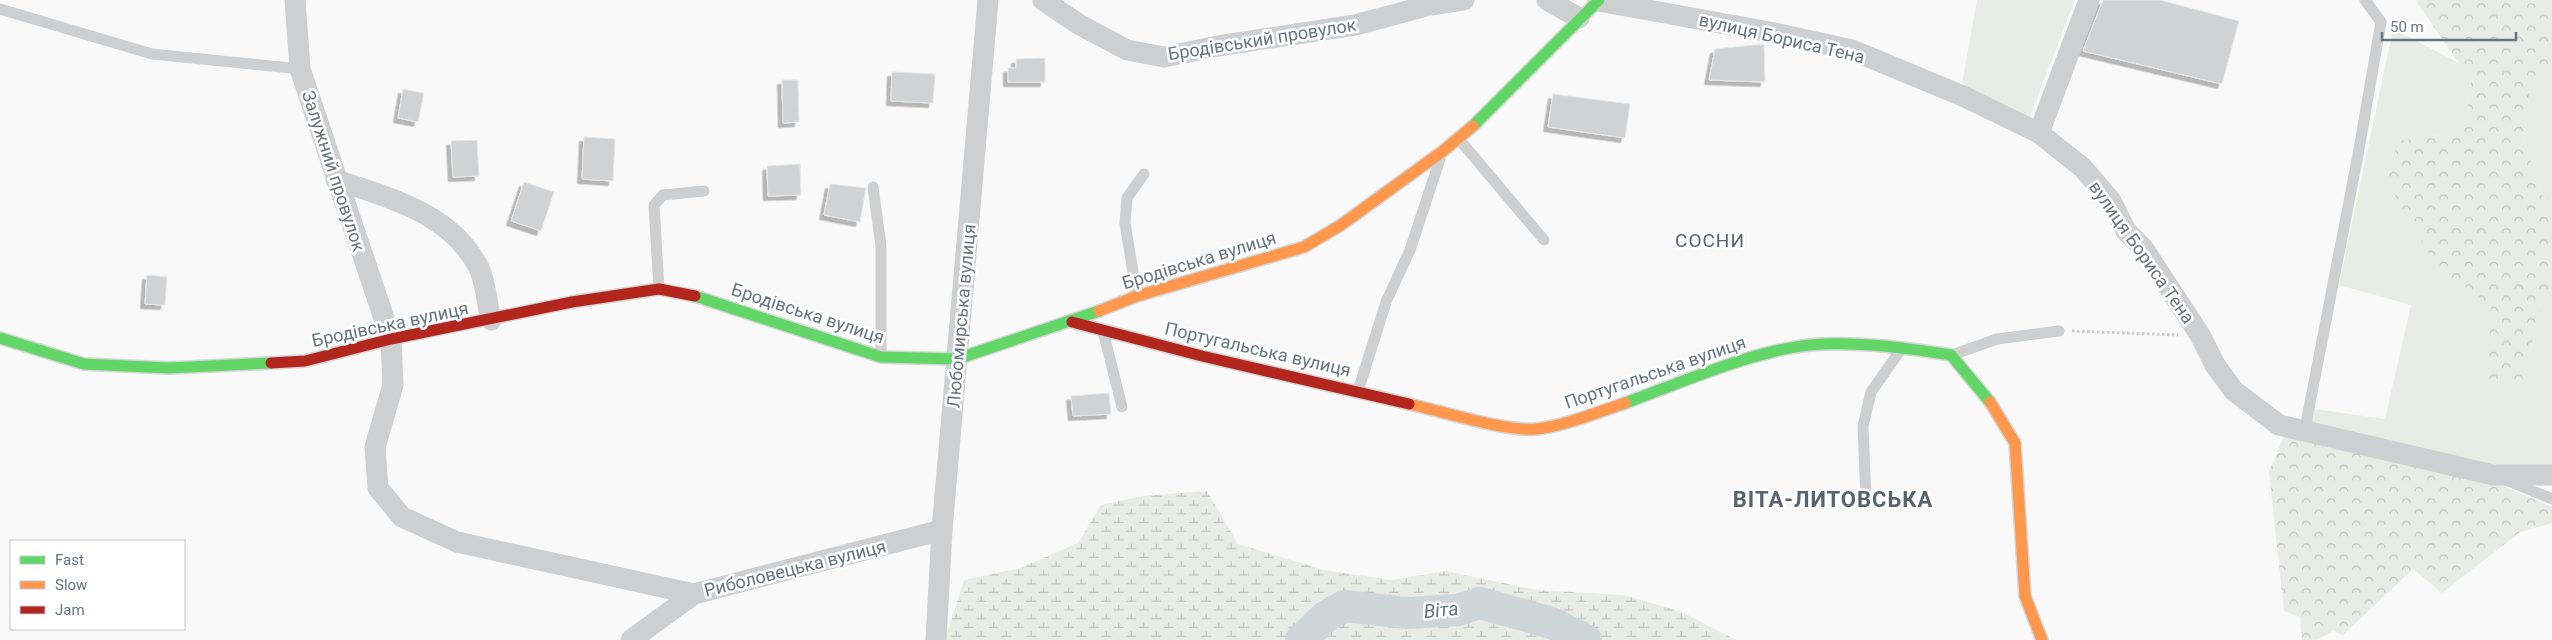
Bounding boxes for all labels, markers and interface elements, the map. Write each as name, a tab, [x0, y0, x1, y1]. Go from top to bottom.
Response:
street label: вулиця Бориса Тена	[1697, 9, 1867, 67]
scale bar	[2382, 10, 2516, 42]
street label: Бродівський провулок	[1166, 14, 1358, 64]
text: 50 m	[2390, 18, 2424, 36]
street label: Залужний провулок	[298, 88, 370, 255]
street label: вулиця Бориса Тена	[2085, 177, 2199, 327]
street label: Любомирська вулиця	[942, 223, 980, 409]
street label: Бродівська вулиця	[1120, 227, 1278, 293]
district label: СОСНИ	[1675, 229, 1745, 252]
street label: Бродівська вулиця	[729, 278, 887, 348]
street label: Бродівська вулиця	[310, 297, 470, 351]
street label: Португальська вулиця	[1163, 317, 1353, 381]
street label: Португальська вулиця	[1562, 331, 1748, 413]
district label: ВІТА-ЛИТОВСЬКА	[1733, 487, 1933, 512]
street label: Риболовецька вулиця	[702, 535, 888, 601]
legend	[10, 540, 185, 630]
text: Fast	[55, 551, 84, 569]
text: Slow	[55, 576, 87, 594]
water label: Віта	[1423, 597, 1459, 623]
text: Jam	[55, 601, 85, 619]

